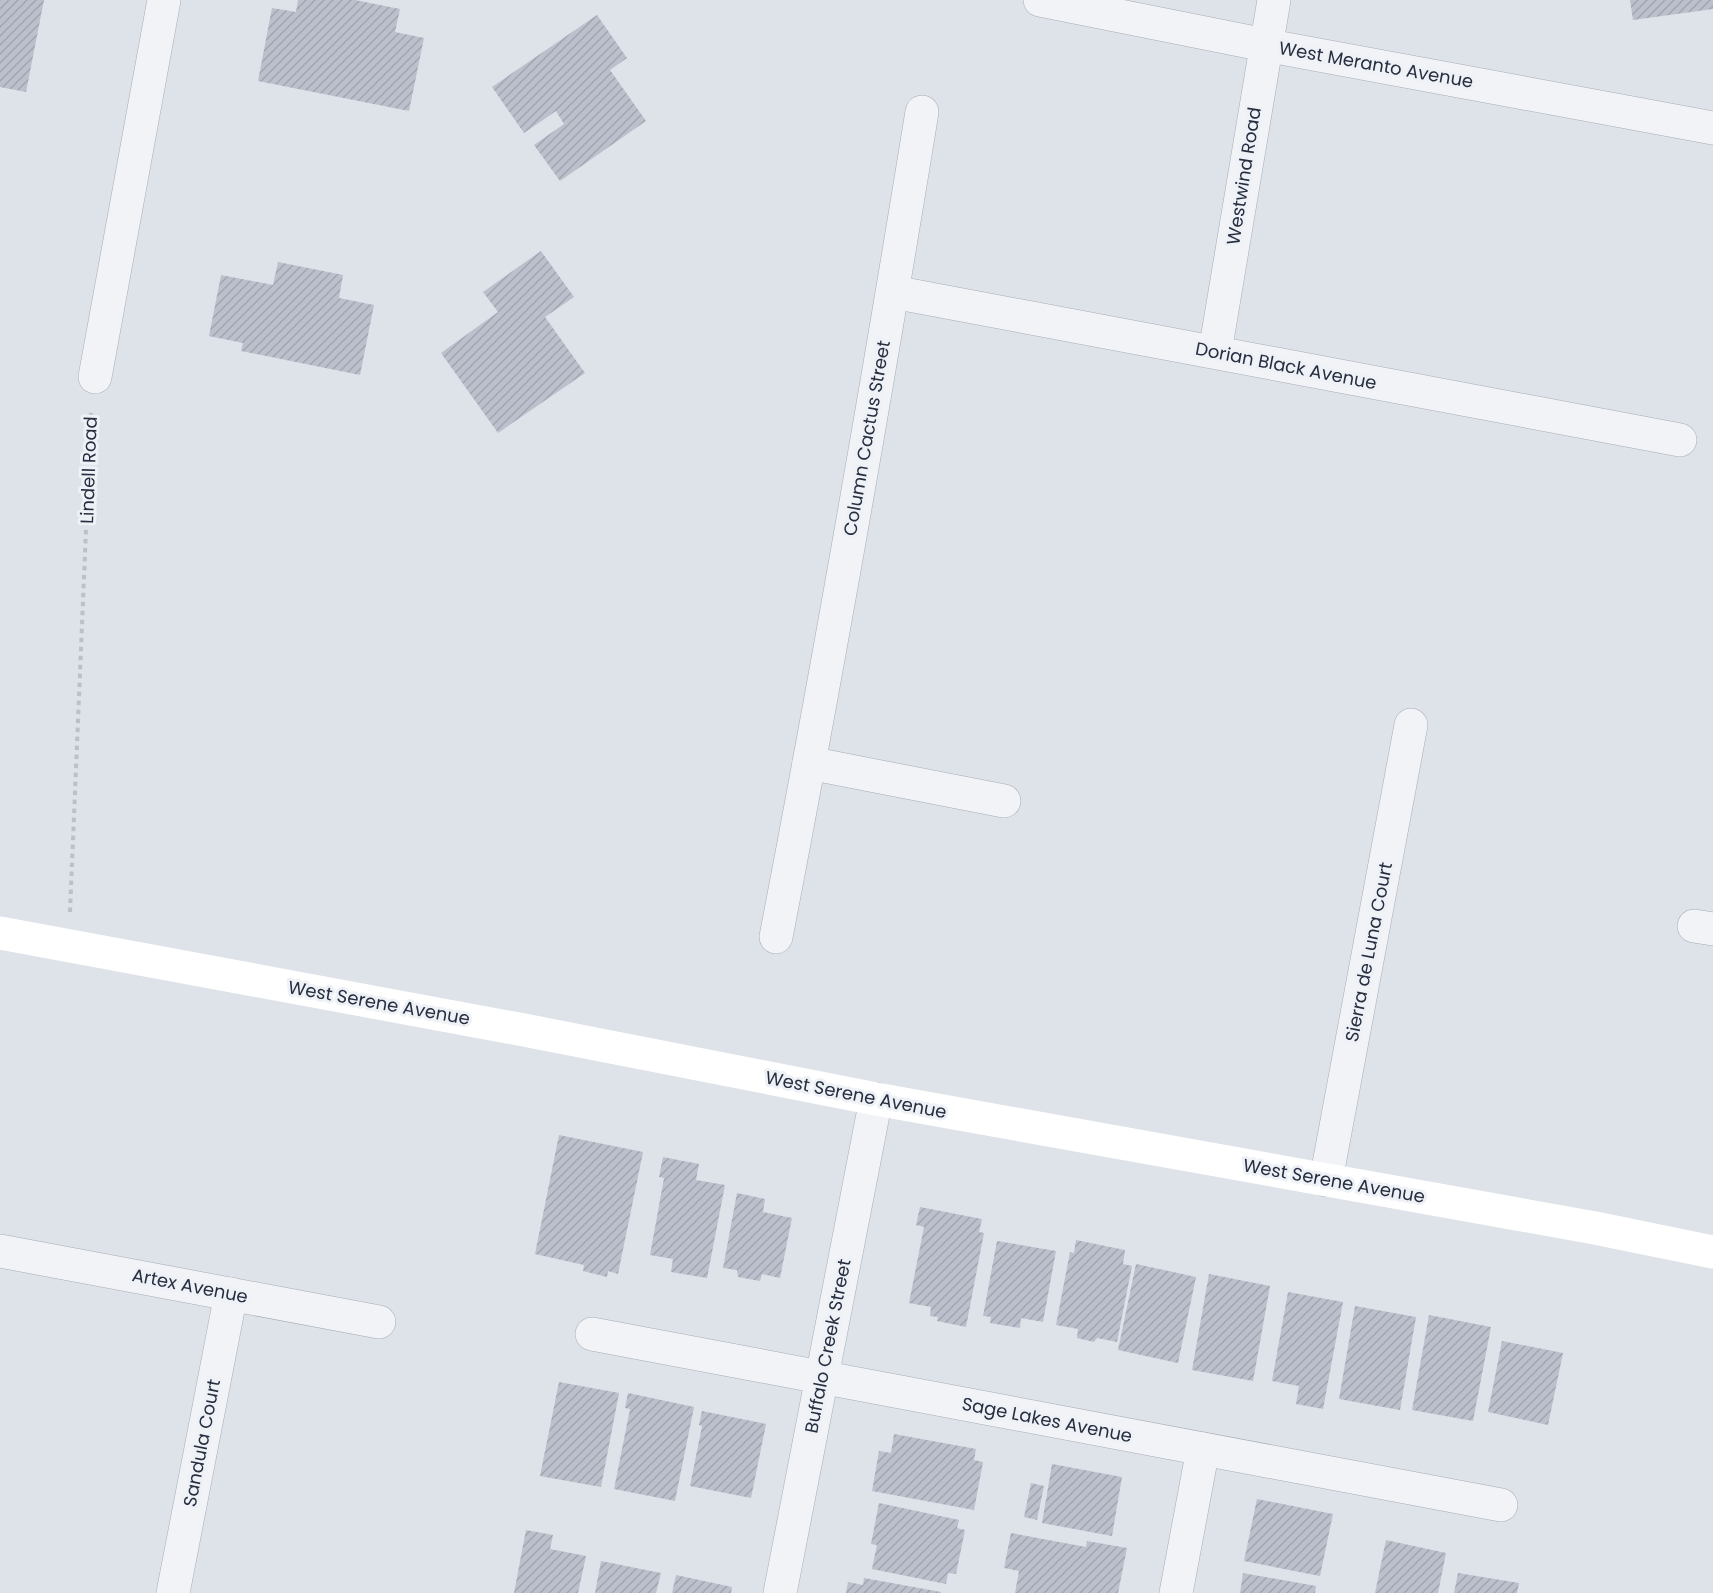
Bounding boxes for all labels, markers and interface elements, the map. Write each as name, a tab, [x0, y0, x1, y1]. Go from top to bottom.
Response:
street label: West Meranto Avenue	[1277, 35, 1475, 94]
street label: Westwind Road	[1220, 105, 1267, 247]
street label: Dorian Black Avenue	[1193, 336, 1379, 395]
street label: Column Cactus Street	[837, 338, 896, 538]
street label: Lindell Road	[74, 416, 103, 524]
street label: Sierra de Luna Court	[1339, 860, 1398, 1044]
street label: West Serene Avenue	[286, 974, 472, 1031]
street label: West Serene Avenue	[763, 1065, 949, 1124]
street label: West Serene Avenue	[1241, 1152, 1427, 1209]
street label: Buffalo Creek Street	[798, 1257, 857, 1435]
street label: Artex Avenue	[130, 1262, 250, 1309]
street label: Sandula Court	[177, 1377, 226, 1509]
street label: Sage Lakes Avenue	[960, 1391, 1134, 1448]

